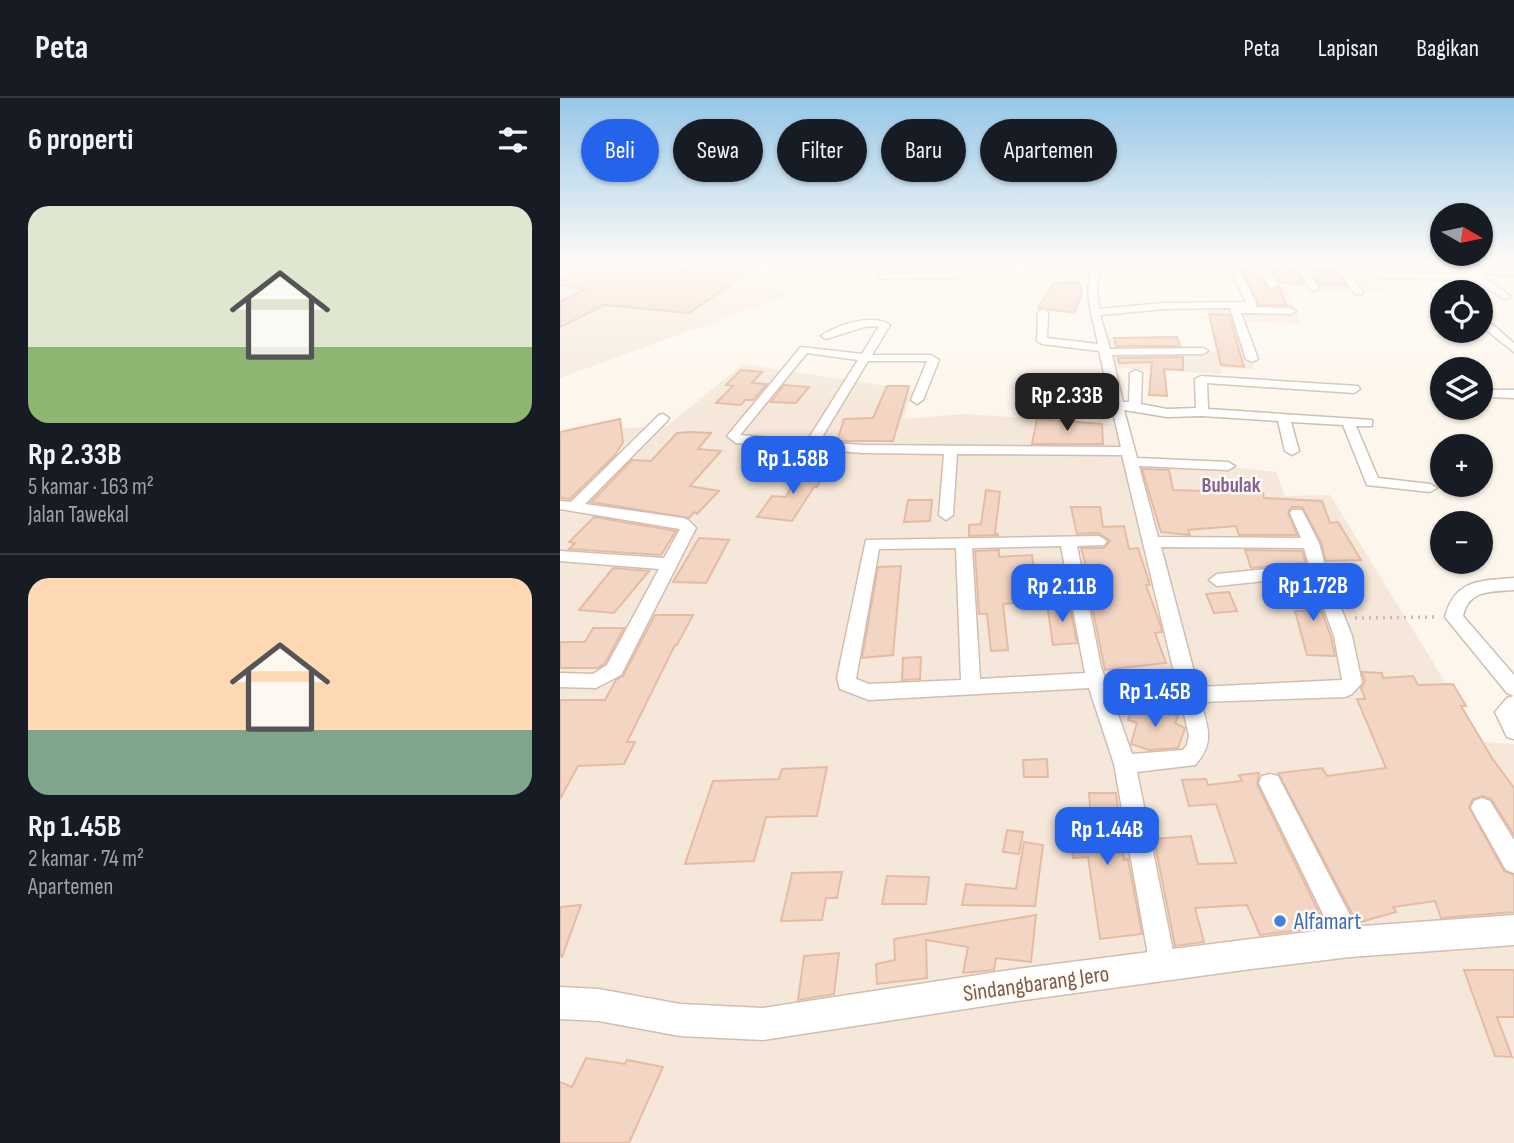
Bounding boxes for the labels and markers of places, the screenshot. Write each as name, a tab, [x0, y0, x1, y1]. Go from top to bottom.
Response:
pin: Rp 2.33B	[995, 374, 1139, 433]
pin: Rp 1.58B	[721, 436, 865, 496]
pin: Rp 2.11B	[990, 564, 1134, 624]
pin: Rp 1.72B	[1241, 564, 1385, 623]
pin: Rp 1.45B	[1083, 670, 1227, 729]
pin: Rp 1.44B	[1035, 808, 1179, 867]
place label: Alfamart	[1293, 908, 1361, 936]
marker: Alfamart	[1272, 913, 1288, 929]

